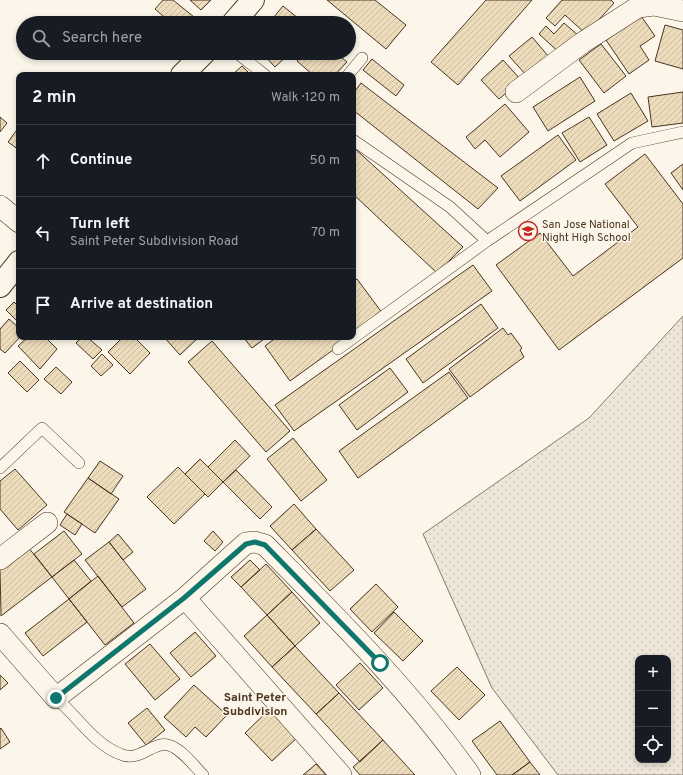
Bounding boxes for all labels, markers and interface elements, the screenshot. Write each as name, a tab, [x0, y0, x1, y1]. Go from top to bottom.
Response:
search box	[16, 16, 356, 60]
icon: search	[30, 27, 52, 49]
text: Search here	[62, 29, 142, 48]
text: 2 min	[32, 87, 76, 109]
text: Walk · 120 m	[271, 90, 340, 106]
icon: ahead	[32, 150, 54, 172]
text: Continue	[70, 151, 132, 170]
text: 50 m	[310, 153, 340, 169]
text: Turn left	[70, 215, 130, 234]
place label: San Jose National Night High School	[542, 218, 631, 245]
school or university icon: San Jose National Night High School	[517, 220, 539, 242]
icon: left	[32, 222, 54, 244]
text: 70 m	[311, 225, 340, 241]
text: Saint Peter Subdivision Road	[70, 234, 238, 250]
icon: arrive	[32, 294, 54, 316]
text: Arrive at destination	[70, 295, 213, 314]
route start	[371, 654, 389, 672]
map controls	[635, 655, 671, 763]
button: +	[635, 655, 671, 691]
route end	[47, 689, 65, 707]
district label: Saint Peter Subdivision	[223, 690, 287, 720]
button: −	[635, 691, 671, 727]
button: locate	[635, 727, 671, 763]

